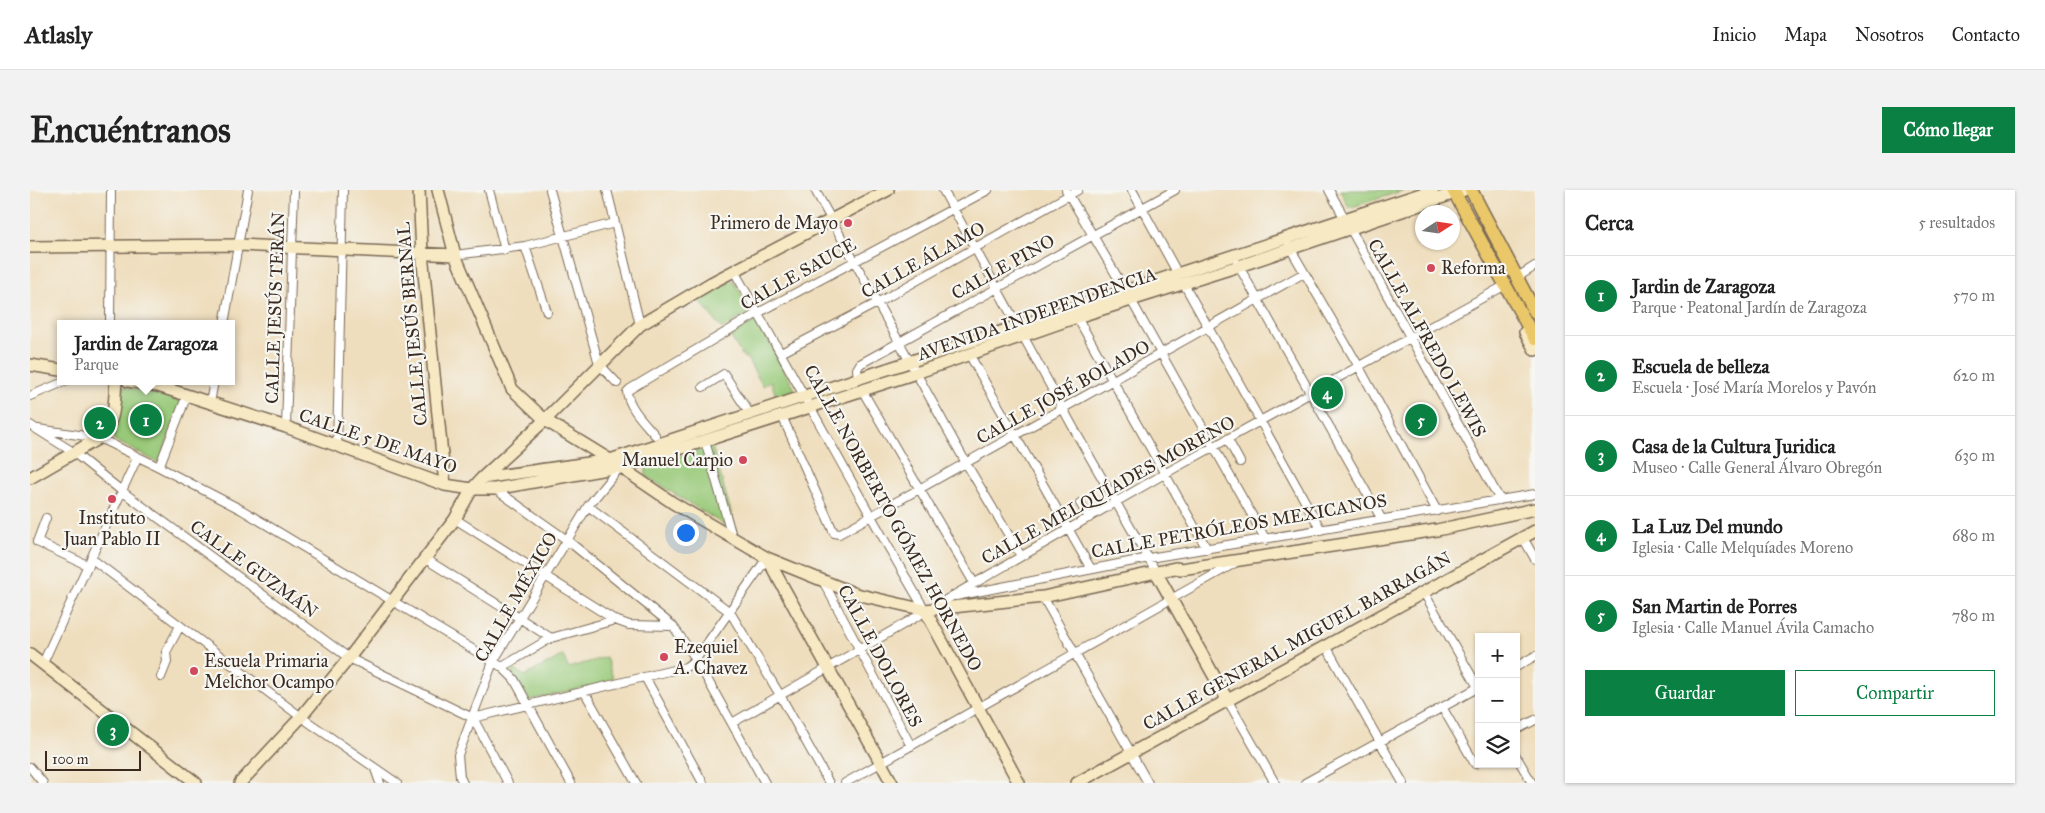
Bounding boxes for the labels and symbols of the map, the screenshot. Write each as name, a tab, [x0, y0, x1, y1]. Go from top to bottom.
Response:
north arrow	[1415, 205, 1460, 250]
street label: CALLE JESÚS TERÁN	[259, 212, 290, 404]
place label: Primero de Mayo	[710, 212, 838, 234]
street label: CALLE ÁLAMO	[856, 215, 989, 303]
marker: Primero de Mayo	[842, 217, 854, 229]
street label: CALLE JESÚS BERNAL	[390, 220, 433, 427]
street label: CALLE PINO	[948, 230, 1058, 304]
street label: CALLE SAUCE	[736, 233, 860, 315]
street label: CALLE ALFREDO LEWIS	[1363, 235, 1491, 441]
place label: Reforma	[1441, 257, 1506, 279]
marker: Reforma	[1425, 262, 1437, 274]
street label: AVENIDA INDEPENDENCIA	[914, 263, 1159, 366]
street label: CALLE JOSÉ BOLADO	[971, 333, 1154, 450]
street label: CALLE NORBERTO GÓMEZ HORNEDO	[799, 360, 988, 675]
pin: 4	[1311, 374, 1343, 412]
pin: 1	[130, 401, 162, 439]
pin: 5	[1405, 401, 1437, 439]
pin: 2	[84, 404, 116, 442]
street label: CALLE 5 DE MAYO	[296, 404, 460, 478]
street label: CALLE MELQUÍADES MORENO	[976, 409, 1239, 569]
place label: Manuel Carpio	[622, 449, 733, 471]
marker: Manuel Carpio	[737, 454, 749, 466]
street label: CALLE PETRÓLEOS MEXICANOS	[1089, 487, 1388, 563]
marker: Instituto Juan Pablo II	[106, 493, 118, 505]
place label: Instituto Juan Pablo II	[61, 507, 161, 551]
street label: CALLE GUZMÁN	[186, 514, 323, 623]
your location	[673, 520, 699, 546]
street label: CALLE MÉXICO	[468, 527, 562, 666]
street label: CALLE GENERAL MIGUEL BARRAGÁN	[1138, 545, 1455, 735]
street label: CALLE DOLORES	[833, 581, 927, 731]
place label: Ezequiel A. Chavez	[673, 636, 748, 679]
place label: Escuela Primaria Melchor Ocampo	[204, 650, 334, 693]
marker: Ezequiel A. Chavez	[658, 651, 670, 663]
marker: Escuela Primaria Melchor Ocampo	[188, 665, 200, 677]
pin: 3	[97, 711, 129, 749]
scale bar	[45, 748, 141, 771]

